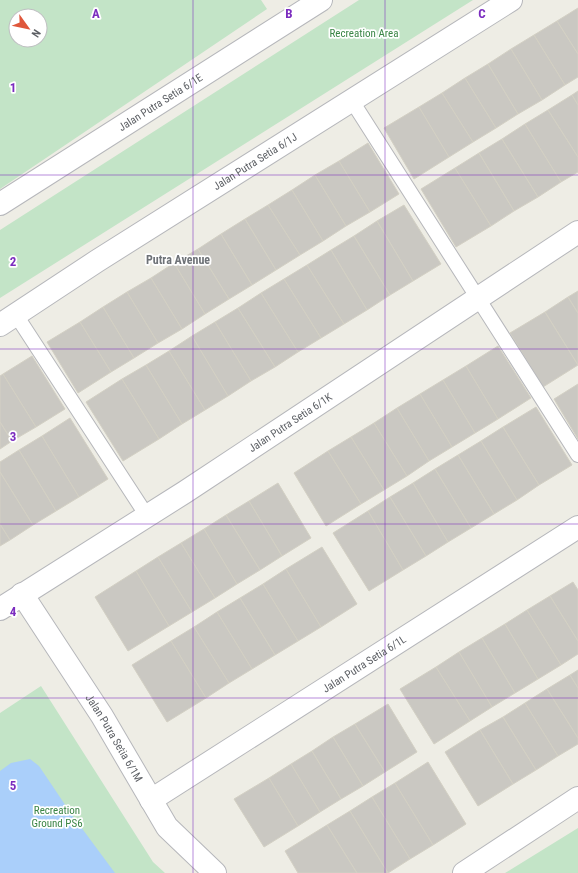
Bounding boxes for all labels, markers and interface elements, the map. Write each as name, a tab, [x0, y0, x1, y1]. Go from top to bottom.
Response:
text: A	[92, 6, 100, 21]
text: B	[285, 6, 293, 21]
text: C	[478, 6, 486, 21]
north arrow	[8, 8, 48, 48]
text: N	[29, 27, 43, 40]
park label: Recreation Area	[330, 27, 398, 40]
street label: Jalan Putra Setia 6/1E	[116, 71, 205, 134]
text: 1	[10, 80, 16, 95]
street label: Jalan Putra Setia 6/1J	[211, 131, 300, 193]
district label: Putra Avenue	[146, 253, 210, 267]
text: 2	[10, 254, 17, 269]
street label: Jalan Putra Setia 6/1K	[246, 391, 335, 455]
text: 3	[10, 429, 16, 444]
text: 4	[10, 604, 17, 619]
street label: Jalan Putra Setia 6/1L	[320, 633, 409, 696]
street label: Jalan Putra Setia 6/1M	[83, 692, 145, 784]
text: 5	[10, 778, 17, 793]
park label: Recreation Ground PS6	[31, 804, 83, 830]

